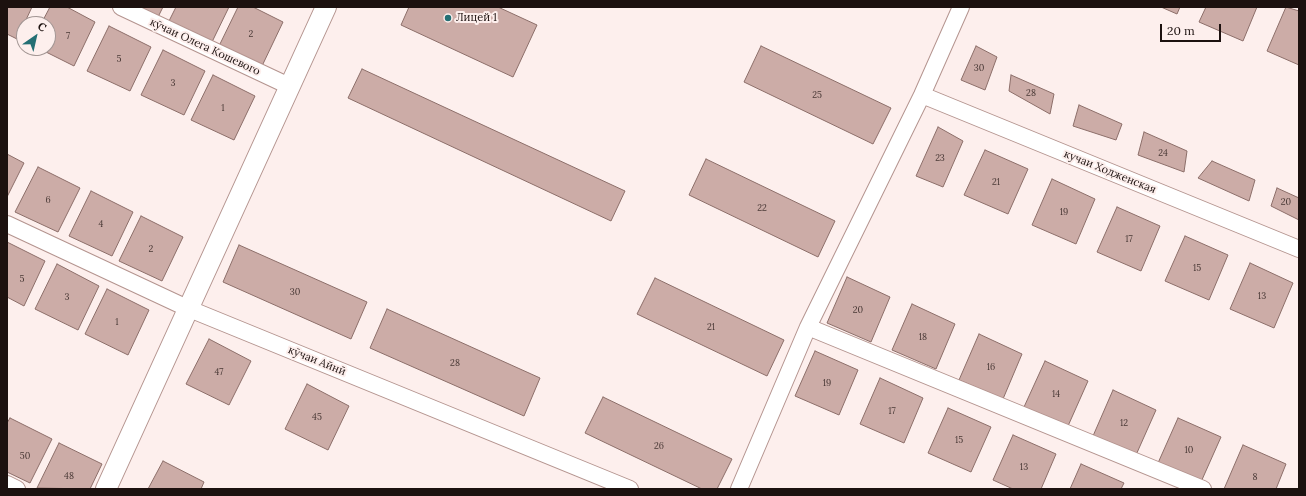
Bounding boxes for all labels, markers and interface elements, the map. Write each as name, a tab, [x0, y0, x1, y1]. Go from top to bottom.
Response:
place label: Лицей 1	[456, 11, 497, 25]
marker: Лицей 1	[443, 13, 453, 23]
north arrow	[16, 16, 56, 56]
street label: кӯчаи Олега Кошевого	[148, 16, 262, 78]
scale bar	[1162, 16, 1223, 42]
text: С	[35, 19, 49, 35]
text: 20 m	[1167, 23, 1195, 38]
house number: 2	[249, 29, 253, 39]
house number: 7	[66, 31, 70, 41]
house number: 5	[117, 54, 121, 64]
house number: 30	[974, 63, 984, 73]
house number: 3	[170, 78, 176, 88]
house number: 28	[1026, 88, 1036, 98]
house number: 25	[812, 90, 822, 100]
house number: 1	[221, 103, 225, 113]
street label: кучаи Ходженская	[1062, 147, 1158, 197]
house number: 24	[1158, 148, 1168, 158]
house number: 23	[935, 153, 945, 163]
house number: 21	[992, 177, 1000, 187]
house number: 6	[45, 195, 51, 205]
house number: 20	[1281, 197, 1291, 207]
house number: 22	[757, 203, 767, 213]
house number: 19	[1060, 207, 1068, 217]
house number: 4	[99, 219, 103, 229]
house number: 17	[1125, 234, 1133, 244]
house number: 2	[149, 244, 153, 254]
house number: 15	[1193, 263, 1201, 273]
house number: 5	[20, 274, 24, 284]
house number: 30	[290, 287, 300, 297]
house number: 13	[1258, 291, 1266, 301]
house number: 3	[64, 292, 70, 302]
house number: 20	[853, 305, 863, 315]
house number: 1	[115, 317, 119, 327]
house number: 21	[707, 322, 715, 332]
house number: 18	[919, 332, 927, 342]
street label: кӯчаи Айнӣ	[286, 343, 348, 379]
house number: 28	[450, 358, 460, 368]
house number: 16	[987, 362, 995, 372]
house number: 47	[214, 367, 224, 377]
house number: 19	[823, 378, 831, 388]
house number: 14	[1052, 389, 1060, 399]
house number: 17	[888, 406, 896, 416]
house number: 45	[312, 412, 322, 422]
house number: 12	[1120, 418, 1128, 428]
house number: 15	[955, 435, 963, 445]
house number: 26	[654, 441, 664, 451]
house number: 10	[1185, 445, 1193, 455]
house number: 50	[20, 451, 30, 461]
house number: 13	[1020, 462, 1028, 472]
house number: 48	[64, 471, 74, 481]
house number: 8	[1252, 472, 1258, 482]

